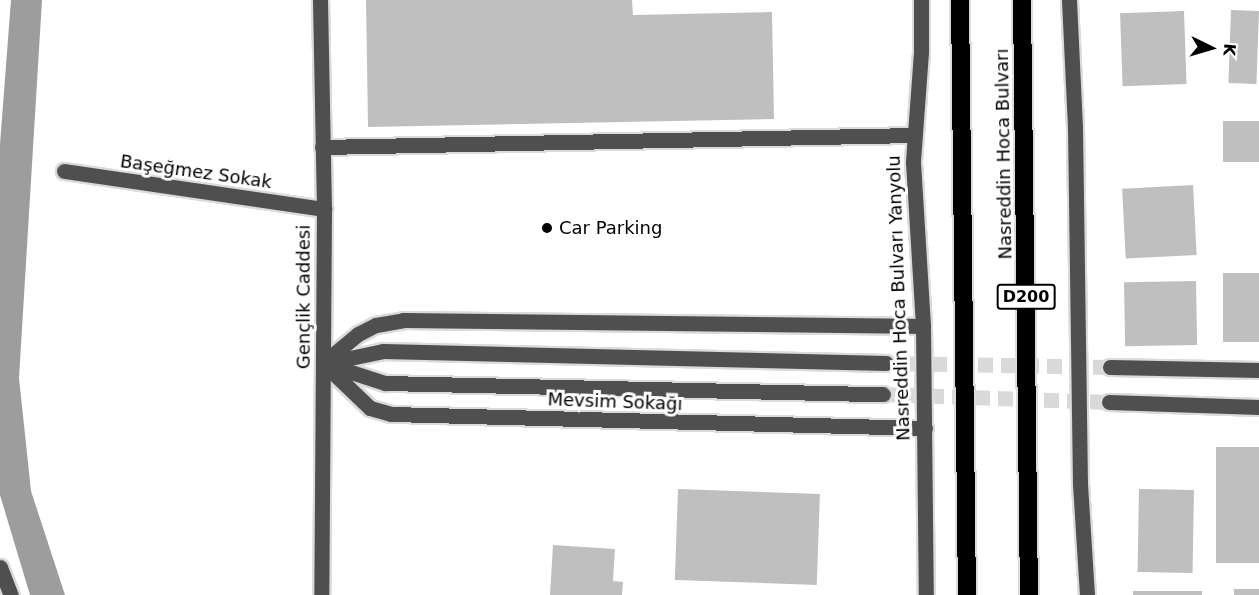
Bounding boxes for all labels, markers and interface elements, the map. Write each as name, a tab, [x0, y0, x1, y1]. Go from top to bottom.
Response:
north arrow	[1181, 18, 1241, 78]
text: K	[1219, 43, 1239, 57]
street label: Nasreddin Hoca Bulvarı	[991, 48, 1017, 260]
street label: Başeğmez Sokak	[119, 151, 273, 193]
street label: Nasreddin Hoca Bulvarı Yanyolu	[883, 155, 915, 441]
place label: Car Parking	[559, 217, 662, 239]
marker: Car Parking	[540, 221, 554, 235]
street label: Gençlik Caddesi	[293, 225, 315, 369]
road number: D200	[996, 284, 1056, 310]
street label: Mevsim Sokağı	[547, 389, 683, 415]

